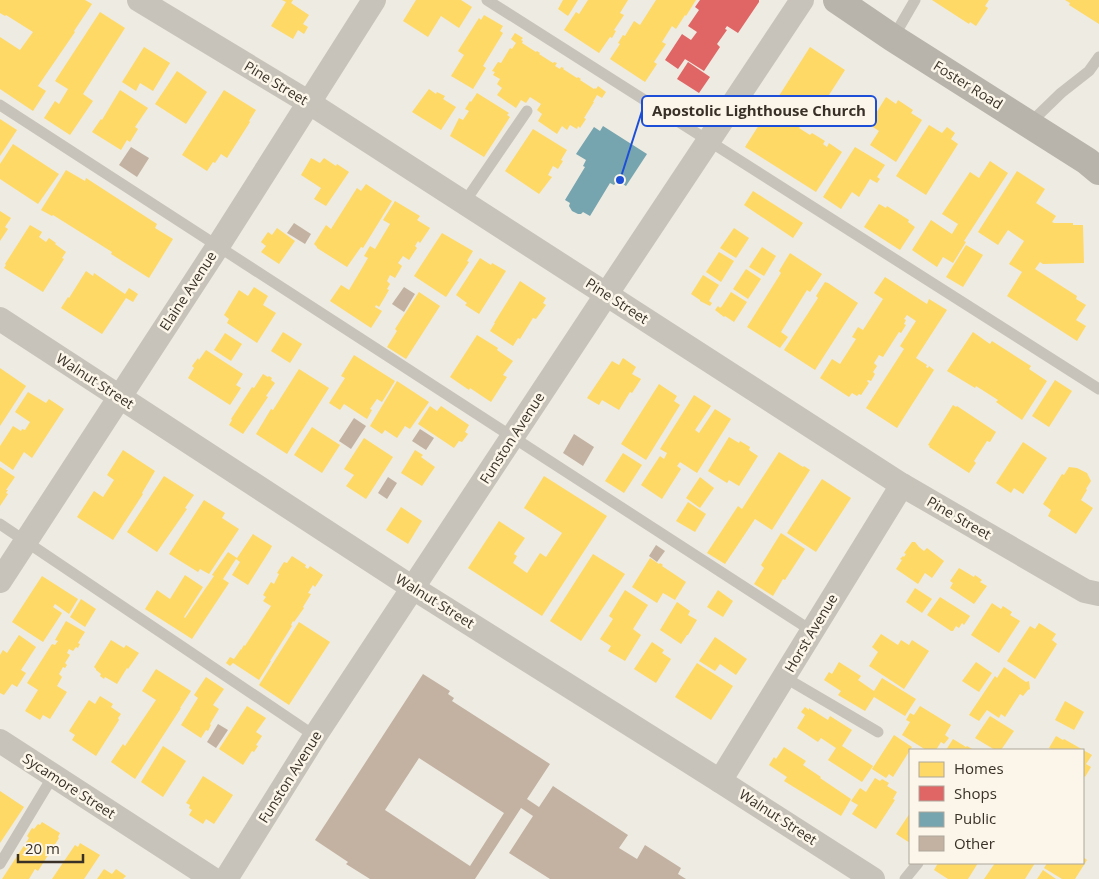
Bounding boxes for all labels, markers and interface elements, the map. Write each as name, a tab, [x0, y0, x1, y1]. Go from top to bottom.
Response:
street label: Pine Street	[241, 56, 312, 109]
street label: Foster Road	[930, 56, 1006, 113]
callout: Apostolic Lighthouse Church	[642, 96, 876, 126]
text: Apostolic Lighthouse Church	[652, 100, 866, 120]
street label: Elaine Avenue	[155, 247, 221, 334]
street label: Pine Street	[582, 273, 652, 328]
street label: Walnut Street	[53, 348, 138, 413]
street label: Funston Avenue	[475, 388, 548, 487]
street label: Pine Street	[924, 492, 995, 544]
street label: Walnut Street	[392, 569, 478, 632]
street label: Horst Avenue	[780, 590, 842, 676]
street label: Funston Avenue	[254, 727, 326, 826]
street label: Sycamore Street	[19, 749, 119, 823]
legend	[909, 749, 1084, 864]
text: Homes	[954, 758, 1004, 778]
text: Shops	[954, 783, 997, 803]
street label: Walnut Street	[736, 784, 821, 849]
text: Public	[954, 808, 996, 828]
scale bar	[18, 832, 82, 864]
text: Other	[954, 833, 995, 853]
text: 20 m	[25, 838, 60, 858]

